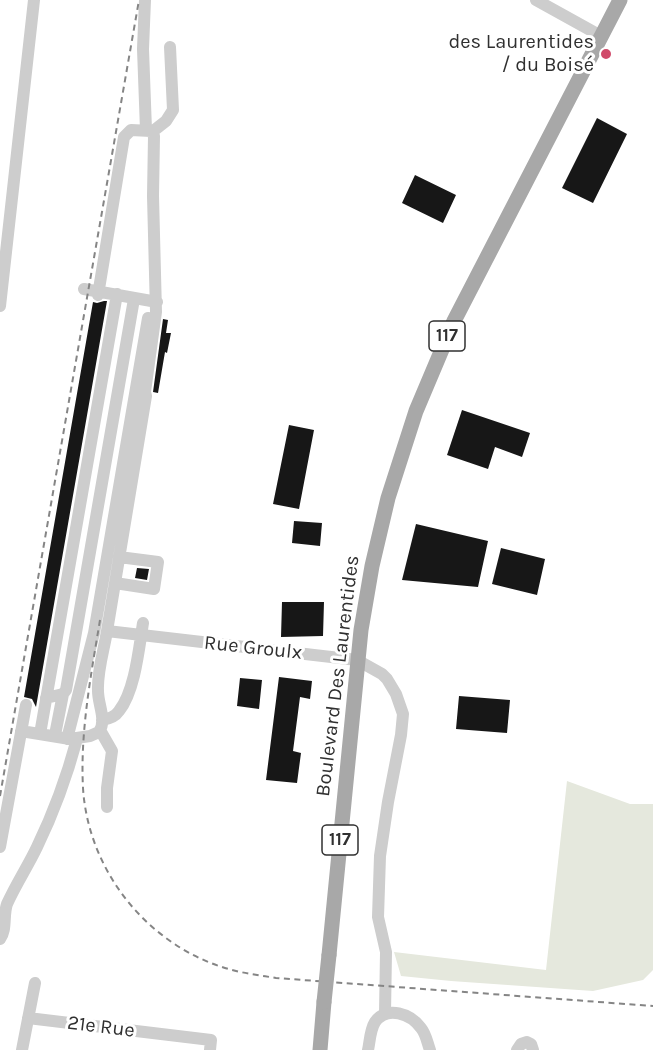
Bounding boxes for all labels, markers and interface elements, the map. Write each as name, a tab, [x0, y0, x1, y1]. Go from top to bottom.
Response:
place label: des Laurentides / du Boisé	[448, 30, 594, 77]
marker: des Laurentides / du Boisé	[599, 47, 613, 61]
road number: 117	[429, 321, 465, 351]
street label: Boulevard Des Laurentides	[311, 554, 365, 798]
street label: Rue Groulx	[203, 631, 303, 665]
road number: 117	[322, 825, 358, 855]
street label: 21e Rue	[66, 1011, 136, 1043]

